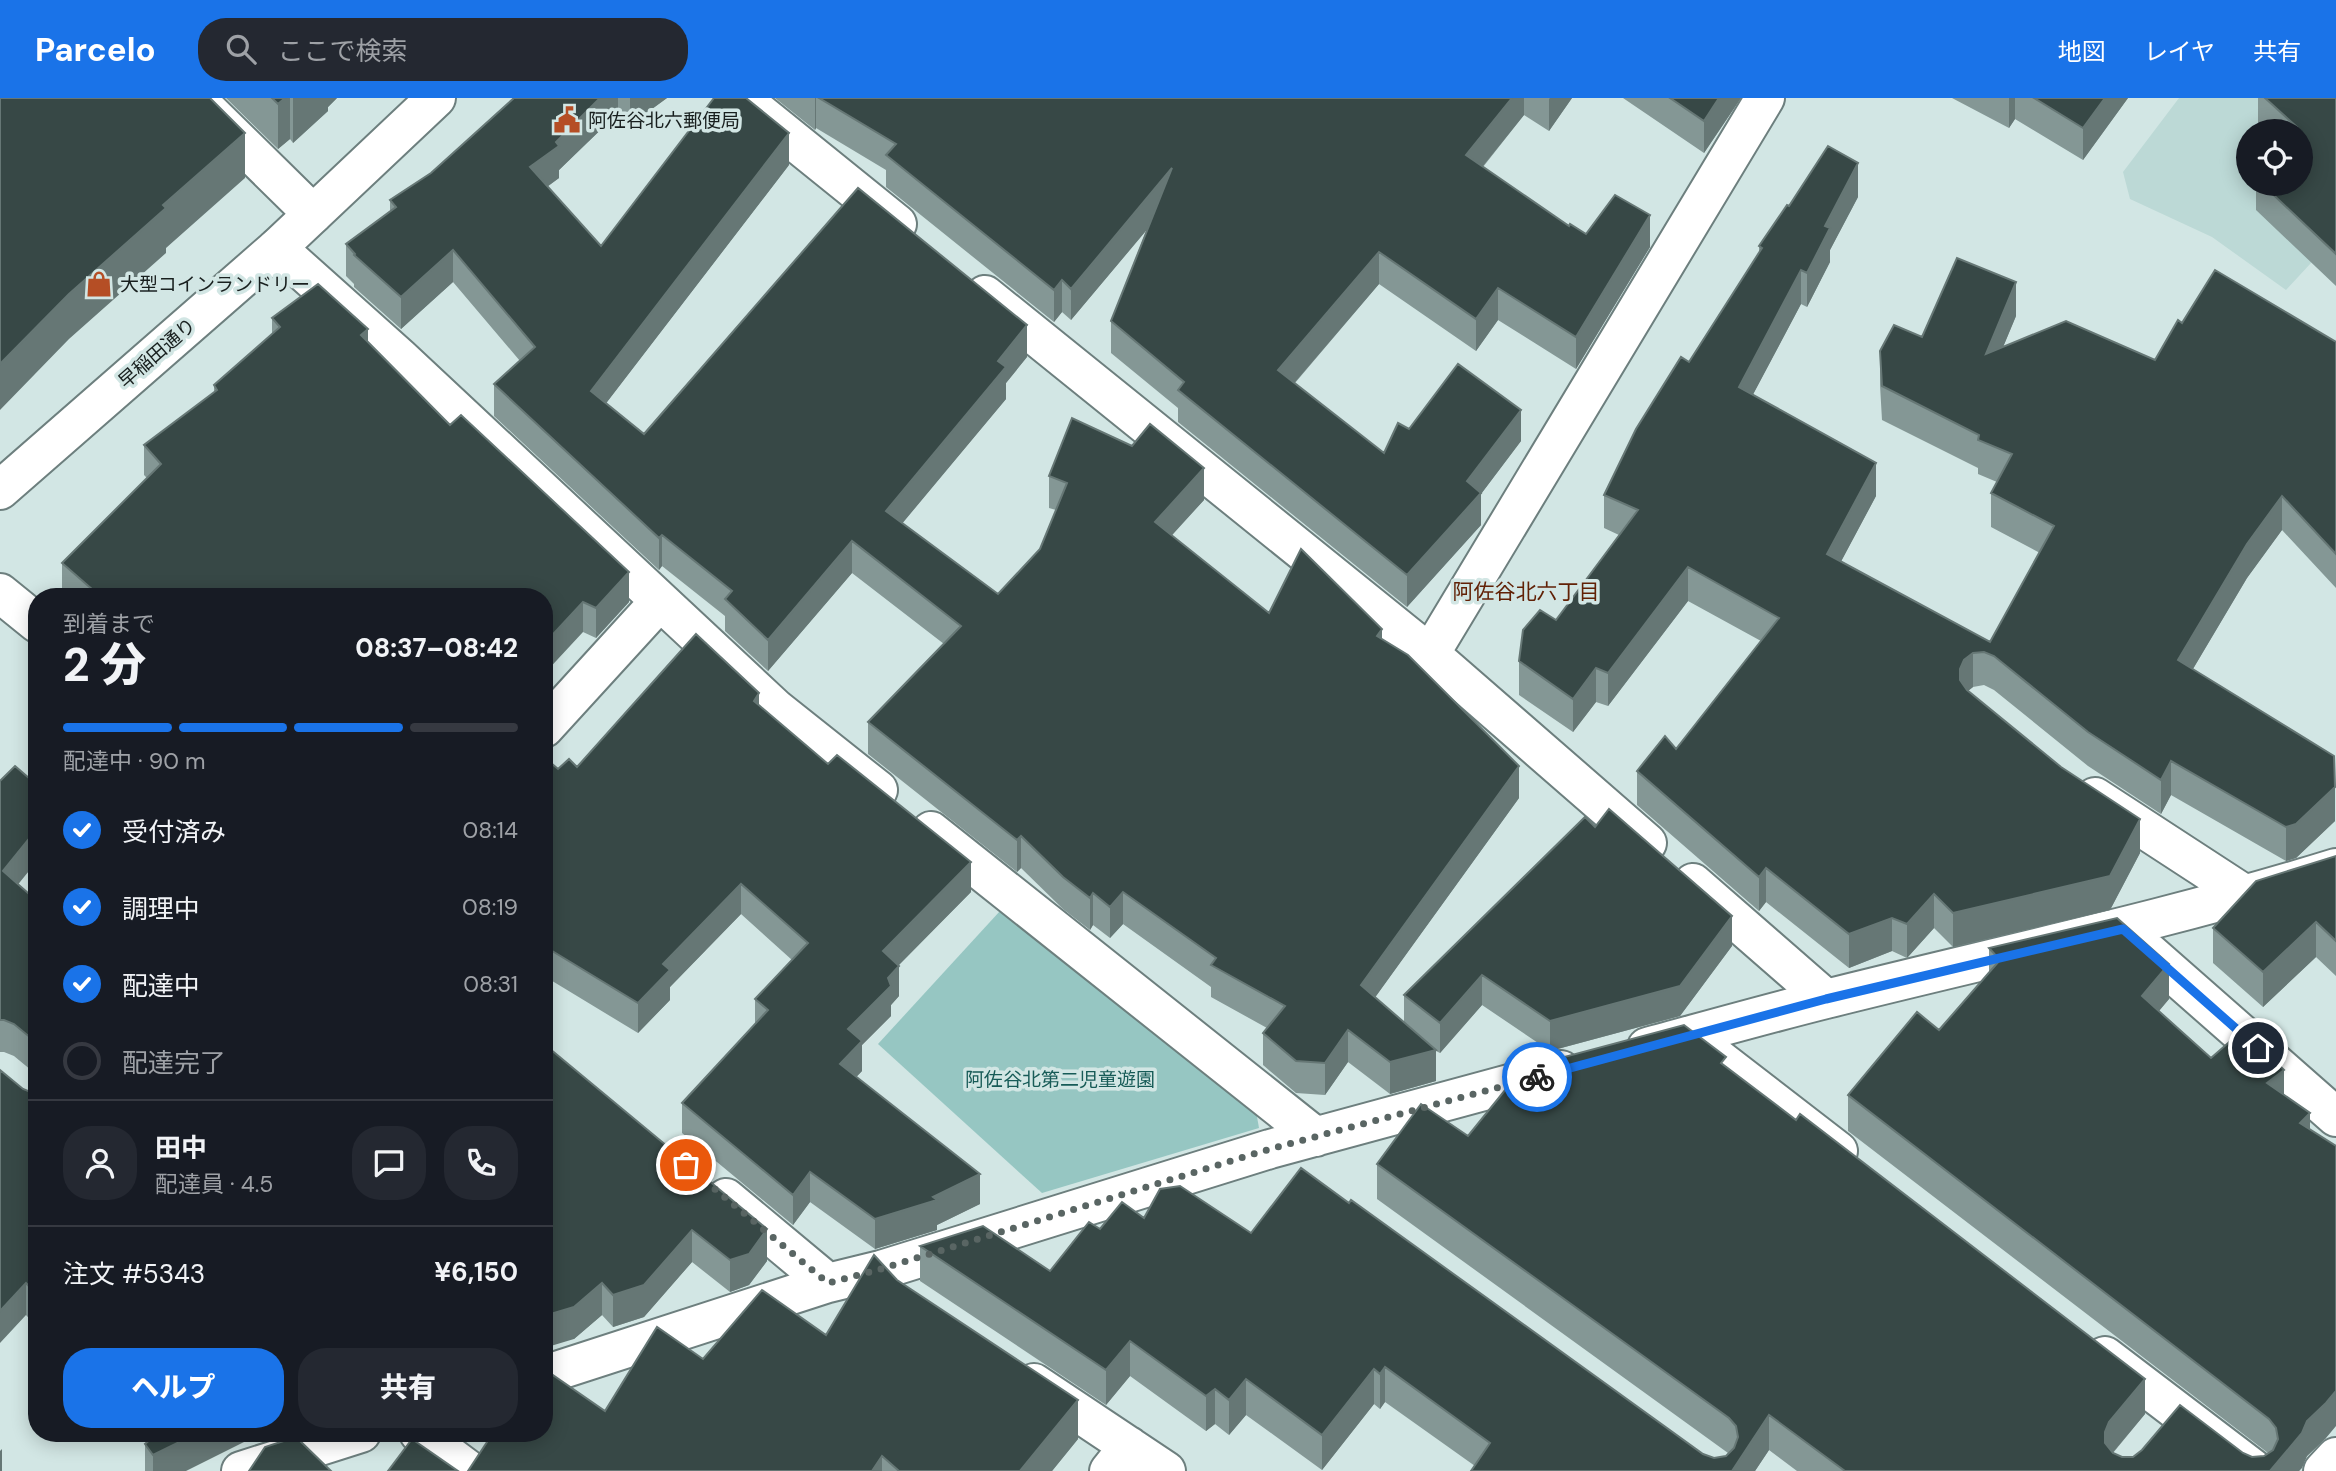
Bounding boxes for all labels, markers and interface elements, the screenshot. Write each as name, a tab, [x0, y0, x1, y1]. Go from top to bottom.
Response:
search box	[198, 18, 688, 81]
text: Parcelo	[35, 28, 156, 71]
icon: search	[222, 30, 260, 68]
text: ここで検索	[278, 34, 408, 68]
text: 地図	[2058, 36, 2106, 67]
text: レイヤ	[2144, 36, 2215, 67]
text: 共有	[2253, 36, 2301, 67]
public building icon: 阿佐谷北六郵便局	[552, 105, 582, 135]
place label: 阿佐谷北六郵便局	[588, 108, 740, 133]
map controls	[2236, 119, 2313, 196]
button: locate	[2236, 119, 2313, 196]
shop icon: 大型コインランドリー	[84, 269, 114, 299]
place label: 大型コインランドリー	[120, 272, 310, 297]
street label: 早稲田通り	[113, 312, 201, 394]
district label: 阿佐谷北六丁目	[1453, 578, 1600, 606]
text: 到着まで	[63, 609, 155, 639]
text: 08:37–08:42	[355, 631, 518, 665]
text: 2 分	[63, 635, 146, 695]
text: 配達中 · 90 m	[63, 746, 206, 776]
icon: check	[63, 811, 101, 849]
text: 受付済み	[122, 815, 226, 849]
text: 08:14	[463, 815, 518, 845]
icon: check	[63, 888, 101, 926]
text: 調理中	[122, 892, 200, 926]
text: 08:19	[462, 892, 518, 922]
icon: check	[63, 965, 101, 1003]
text: 配達中	[122, 969, 200, 1003]
text: 08:31	[463, 969, 518, 999]
pin	[2228, 1018, 2288, 1078]
icon: home	[2239, 1029, 2277, 1067]
courier	[1502, 1042, 1572, 1112]
text: 配達完了	[122, 1046, 226, 1080]
icon: bike	[1518, 1058, 1556, 1096]
park label: 阿佐谷北第二児童遊園	[965, 1067, 1155, 1092]
button: person	[63, 1126, 137, 1200]
button: chat	[352, 1126, 426, 1200]
button: phone	[444, 1126, 518, 1200]
text: 田中	[155, 1131, 207, 1165]
pin	[656, 1135, 716, 1195]
icon: bag	[667, 1146, 705, 1184]
text: 配達員 · 4.5	[155, 1169, 273, 1199]
text: ¥6,150	[434, 1255, 518, 1289]
text: 注文 #5343	[63, 1257, 205, 1291]
button: ヘルプ	[63, 1348, 284, 1428]
button: 共有	[298, 1348, 518, 1428]

